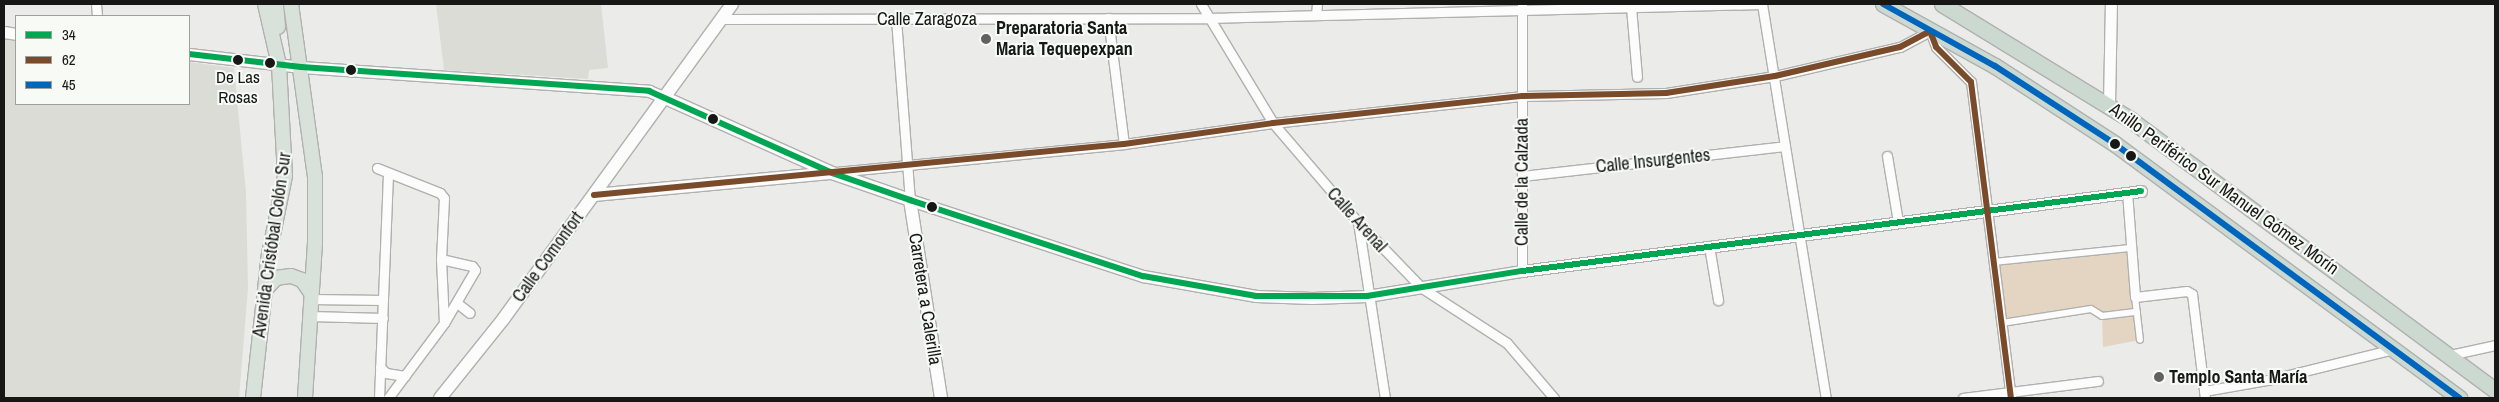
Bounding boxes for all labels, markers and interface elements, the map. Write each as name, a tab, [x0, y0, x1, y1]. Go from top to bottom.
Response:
street label: Calle Zaragoza	[877, 8, 977, 30]
legend	[15, 15, 190, 105]
place label: Preparatoria Santa Maria Tequepexpan	[996, 18, 1133, 60]
text: 34	[62, 24, 76, 45]
marker: Preparatoria Santa Maria Tequepexpan	[980, 33, 992, 45]
text: 62	[62, 49, 76, 70]
marker: De Las Rosas	[233, 55, 243, 65]
unlabelled marker	[265, 58, 275, 68]
unlabelled marker	[346, 65, 356, 75]
place label: De Las Rosas	[216, 67, 260, 107]
text: 45	[62, 74, 76, 95]
street label: Anillo Periférico Sur Manuel Gómez Morín	[2105, 99, 2343, 279]
unlabelled marker	[708, 114, 718, 124]
street label: Calle de la Calzada	[1511, 118, 1533, 246]
unlabelled marker	[2110, 139, 2120, 149]
street label: Calle Insurgentes	[1595, 144, 1711, 178]
street label: Avenida Cristóbal Colón Sur	[248, 151, 296, 339]
unlabelled marker	[2126, 151, 2136, 161]
street label: Calle Arenal	[1322, 183, 1392, 257]
unlabelled marker	[927, 202, 937, 212]
street label: Calle Comonfort	[508, 208, 588, 306]
street label: Carretera a Calerilla	[904, 232, 946, 366]
place label: Templo Santa María	[2169, 366, 2307, 388]
marker: Templo Santa María	[2153, 371, 2165, 383]

